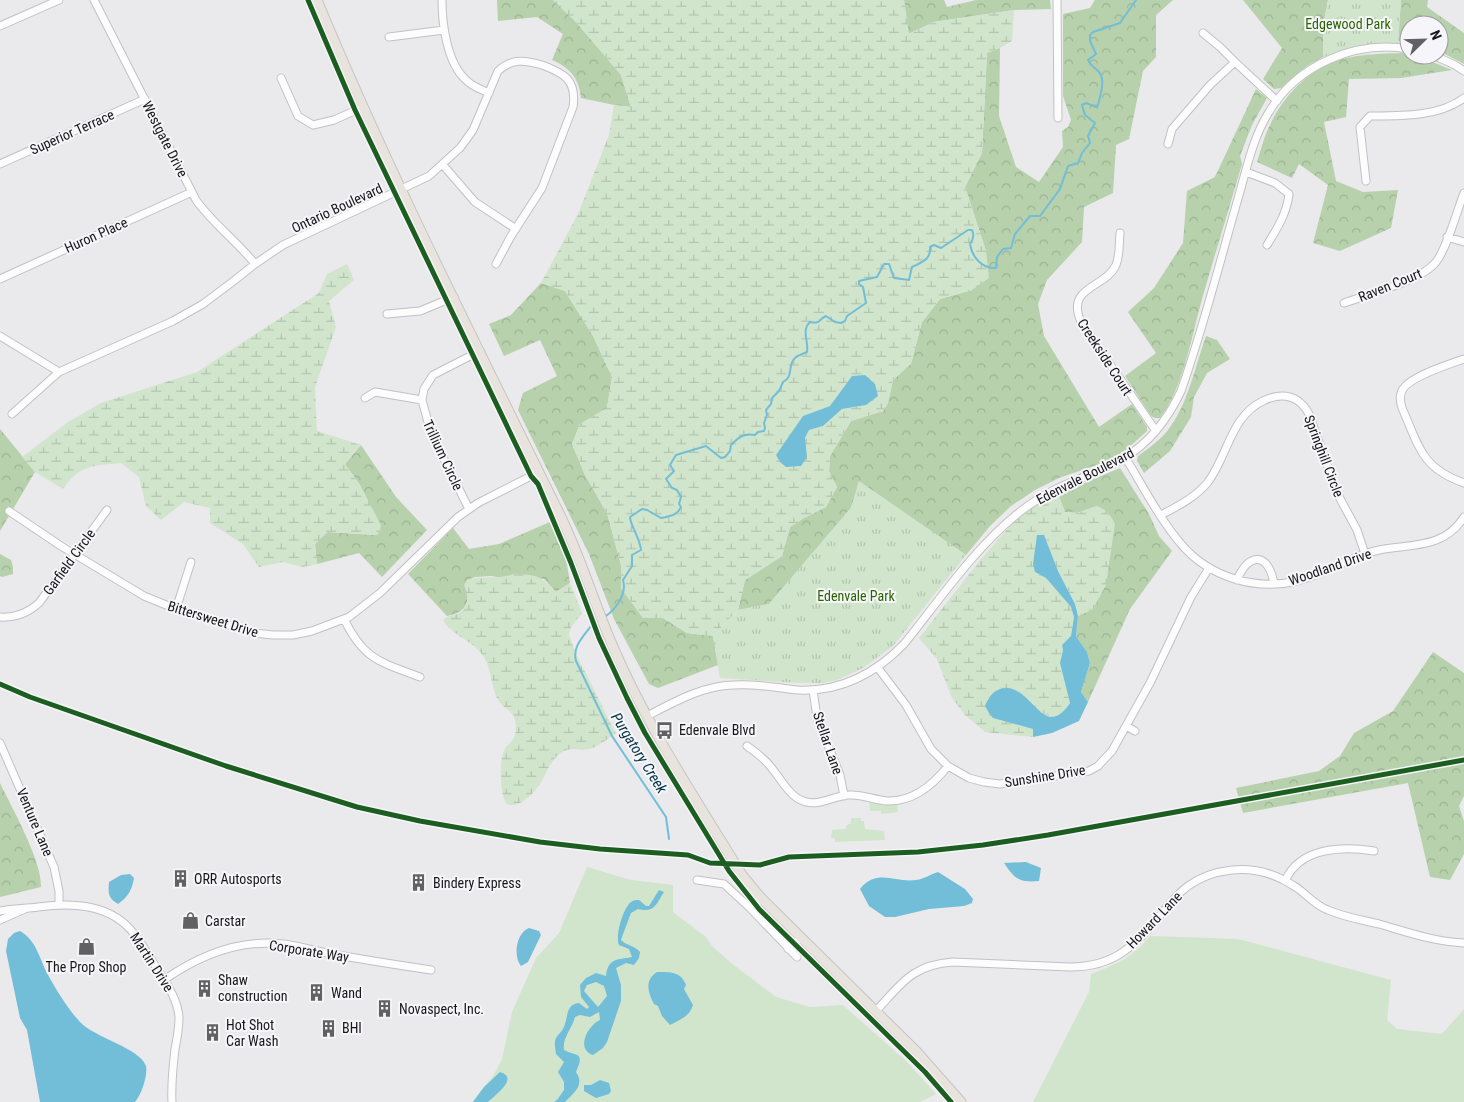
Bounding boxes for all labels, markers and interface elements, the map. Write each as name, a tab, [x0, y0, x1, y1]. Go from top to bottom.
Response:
north arrow	[1399, 15, 1449, 65]
park label: Edgewood Park	[1305, 16, 1391, 32]
text: N	[1427, 28, 1445, 42]
street label: Westgate Drive	[139, 98, 191, 180]
street label: Superior Terrace	[27, 106, 117, 158]
street label: Ontario Boulevard	[289, 180, 385, 236]
street label: Huron Place	[62, 214, 130, 256]
street label: Raven Court	[1356, 265, 1424, 305]
street label: Creekside Court	[1074, 316, 1136, 398]
street label: Springhill Circle	[1301, 413, 1347, 500]
street label: Trillium Circle	[420, 417, 466, 493]
street label: Edenvale Boulevard	[1033, 444, 1137, 508]
street label: Garfield Circle	[40, 526, 99, 598]
street label: Woodland Drive	[1287, 545, 1374, 589]
park label: Edenvale Park	[817, 588, 896, 604]
street label: Bittersweet Drive	[166, 598, 261, 640]
water label: Purgatory Creek	[607, 709, 671, 797]
street label: Stellar Lane	[810, 710, 846, 777]
bus stop icon: Edenvale Blvd	[655, 720, 675, 740]
place label: Edenvale Blvd	[679, 722, 755, 738]
street label: Sunshine Drive	[1003, 762, 1087, 790]
street label: Venture Lane	[13, 786, 57, 859]
building icon: ORR Autosports	[170, 869, 190, 889]
place label: ORR Autosports	[194, 871, 282, 887]
building icon: Bindery Express	[409, 873, 429, 893]
place label: Bindery Express	[433, 875, 521, 891]
street label: Howard Lane	[1123, 888, 1185, 952]
shop icon: Carstar	[181, 911, 201, 931]
place label: Carstar	[205, 913, 245, 929]
street label: Martin Drive	[127, 929, 177, 995]
shop icon: The Prop Shop	[76, 937, 96, 957]
street label: Corporate Way	[268, 937, 350, 965]
place label: The Prop Shop	[46, 959, 126, 975]
place label: Shaw construction	[218, 972, 287, 1004]
building icon: Shaw construction	[194, 978, 214, 998]
building icon: Wand	[307, 983, 327, 1003]
place label: Wand	[331, 985, 362, 1001]
building icon: Novaspect, Inc.	[375, 999, 395, 1019]
place label: Novaspect, Inc.	[399, 1001, 484, 1017]
place label: Hot Shot Car Wash	[226, 1017, 278, 1049]
building icon: BHI	[318, 1018, 338, 1038]
place label: BHI	[342, 1020, 362, 1036]
building icon: Hot Shot Car Wash	[202, 1023, 222, 1043]

